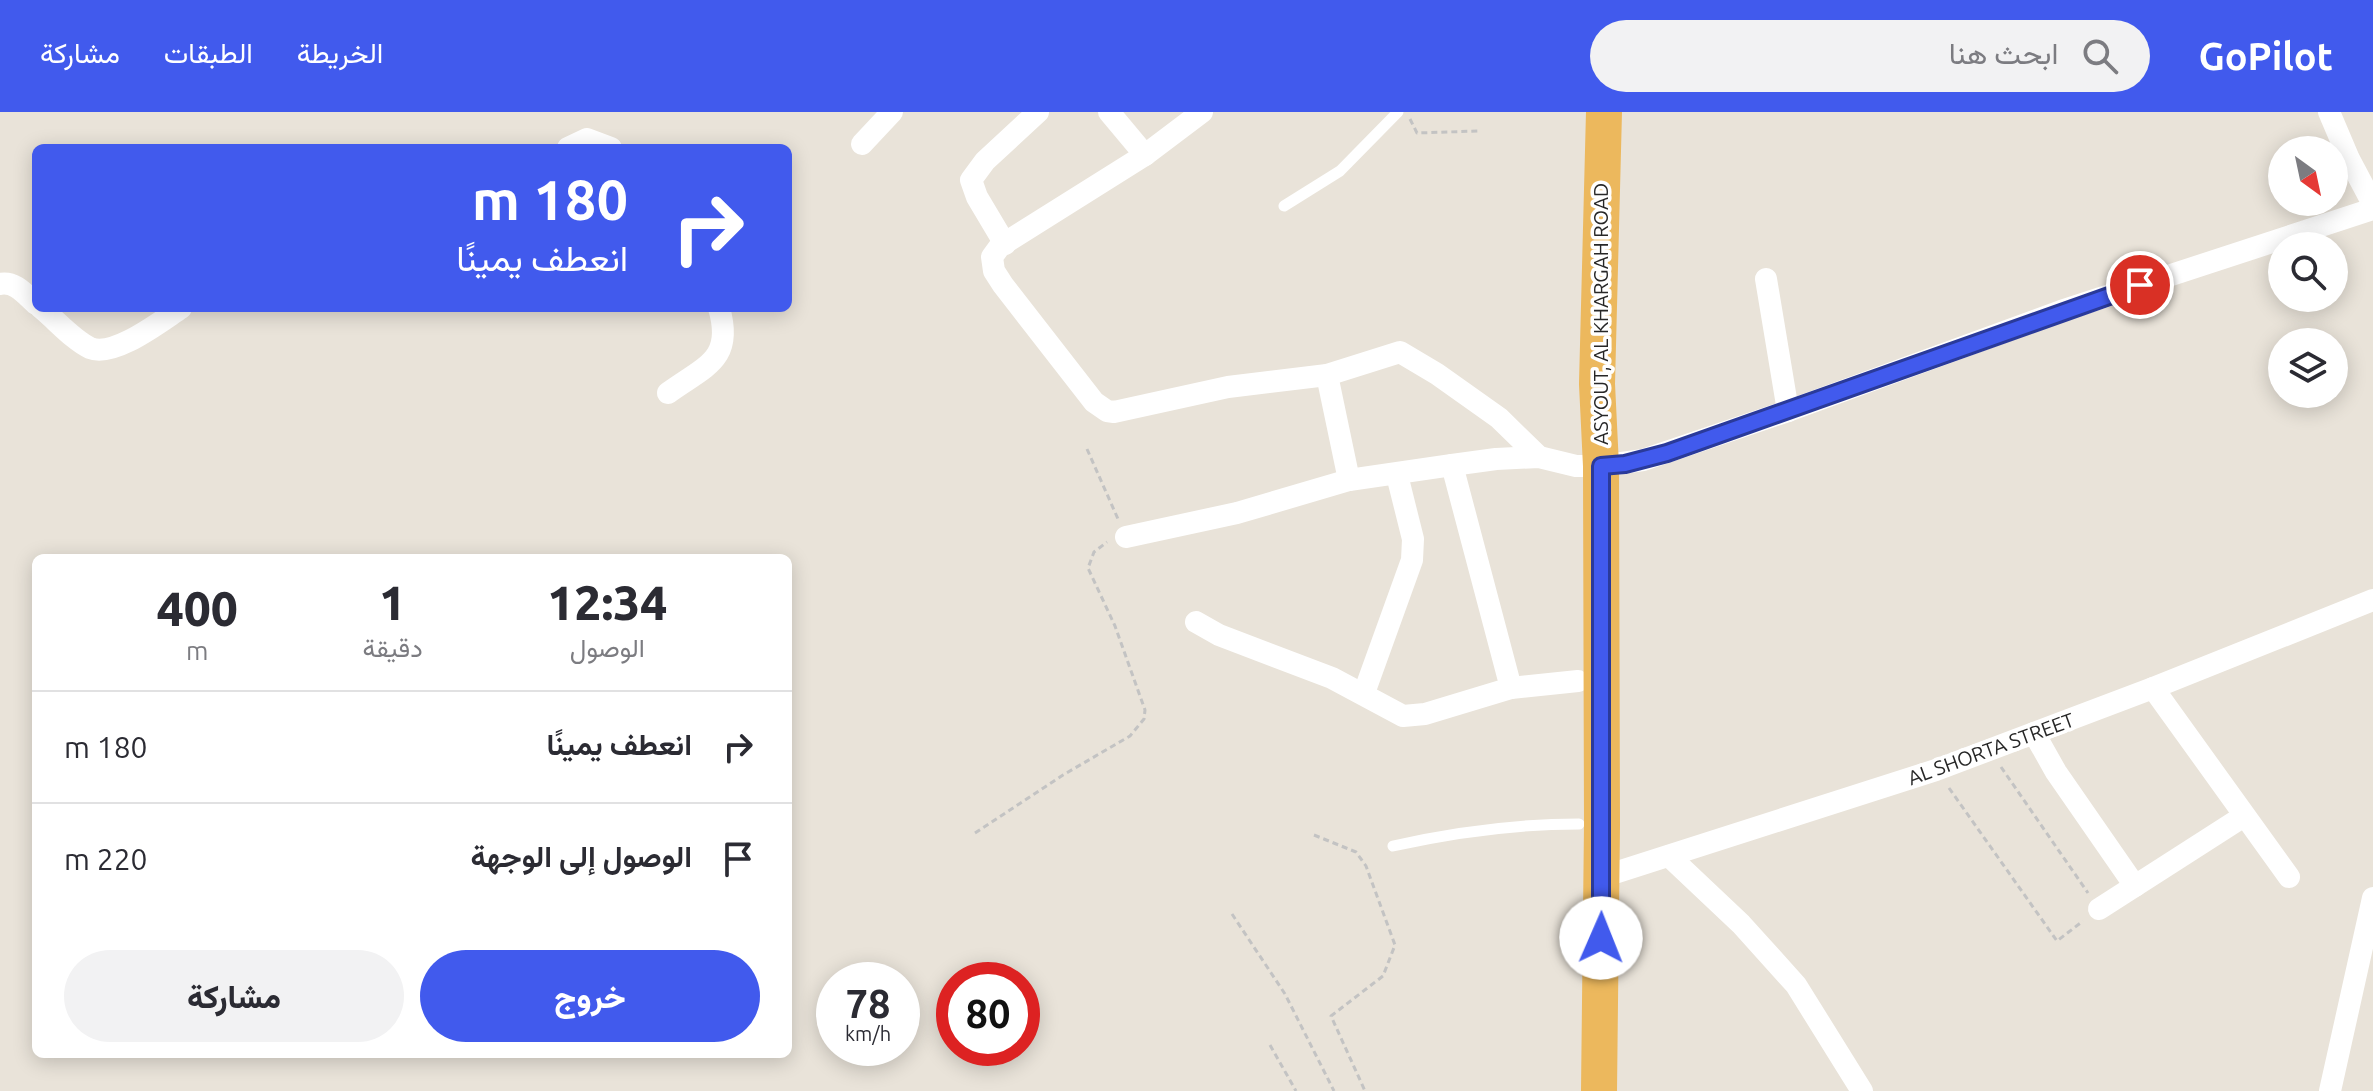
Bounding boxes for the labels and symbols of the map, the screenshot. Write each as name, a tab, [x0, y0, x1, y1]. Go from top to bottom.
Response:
north arrow	[2268, 136, 2348, 216]
street label: ASYOUT, AL KHARGAH ROAD	[1589, 183, 1612, 445]
pin	[2106, 251, 2174, 319]
street label: AL SHORTA STREET	[1904, 708, 2077, 789]
position arrow	[1559, 896, 1643, 980]
speed limit sign: 80	[936, 962, 1040, 1066]

